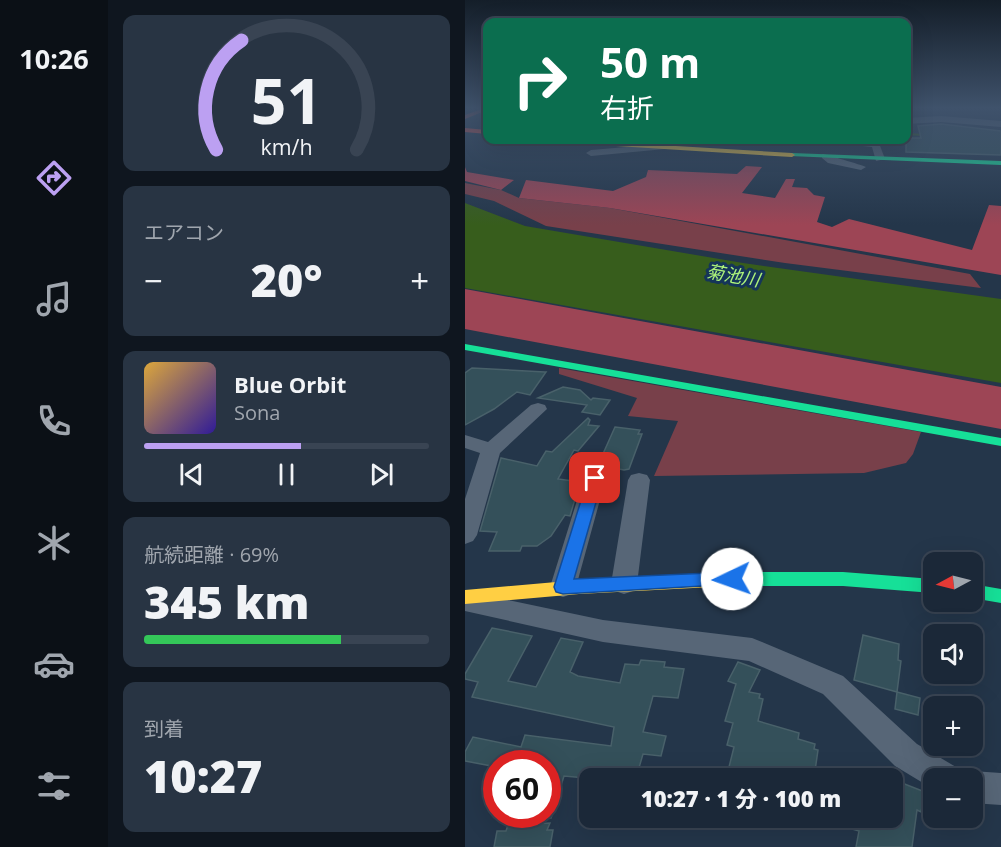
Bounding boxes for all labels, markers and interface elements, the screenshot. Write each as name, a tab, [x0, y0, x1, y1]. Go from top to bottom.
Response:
text: 50 m	[600, 33, 700, 90]
text: 10:26	[19, 40, 89, 77]
icon: right	[501, 42, 579, 120]
text: 51	[251, 57, 322, 142]
text: 右折	[600, 89, 654, 126]
text: km/h	[260, 132, 313, 161]
icon: directions	[33, 157, 75, 199]
text: エアコン	[144, 219, 224, 246]
text: 20°	[251, 249, 322, 310]
text: −	[144, 258, 163, 303]
text: +	[410, 258, 429, 303]
water label: 菊池川	[704, 258, 764, 292]
icon: music	[33, 278, 75, 320]
text: Blue Orbit	[234, 369, 346, 399]
text: Sona	[234, 399, 280, 426]
icon: phone	[33, 400, 75, 442]
pin	[569, 452, 620, 503]
icon: previous	[175, 458, 208, 491]
icon: pause	[270, 458, 303, 491]
icon: next	[365, 458, 398, 491]
icon: arrive	[578, 461, 611, 494]
icon: climate	[33, 522, 75, 564]
text: 航続距離 · 69%	[144, 541, 279, 568]
position arrow	[700, 547, 764, 611]
north arrow	[923, 552, 983, 612]
map controls	[923, 552, 983, 828]
text: 345 km	[144, 571, 309, 632]
button: sound	[923, 624, 983, 684]
icon: car	[33, 643, 75, 685]
button: +	[923, 696, 983, 756]
text: 到着	[144, 715, 184, 742]
text: 10:27	[144, 745, 262, 806]
speed limit sign: 60	[483, 750, 561, 828]
icon: filters	[33, 765, 75, 807]
button: −	[923, 768, 983, 828]
text: 10:27 · 1 分 · 100 m	[641, 783, 841, 813]

